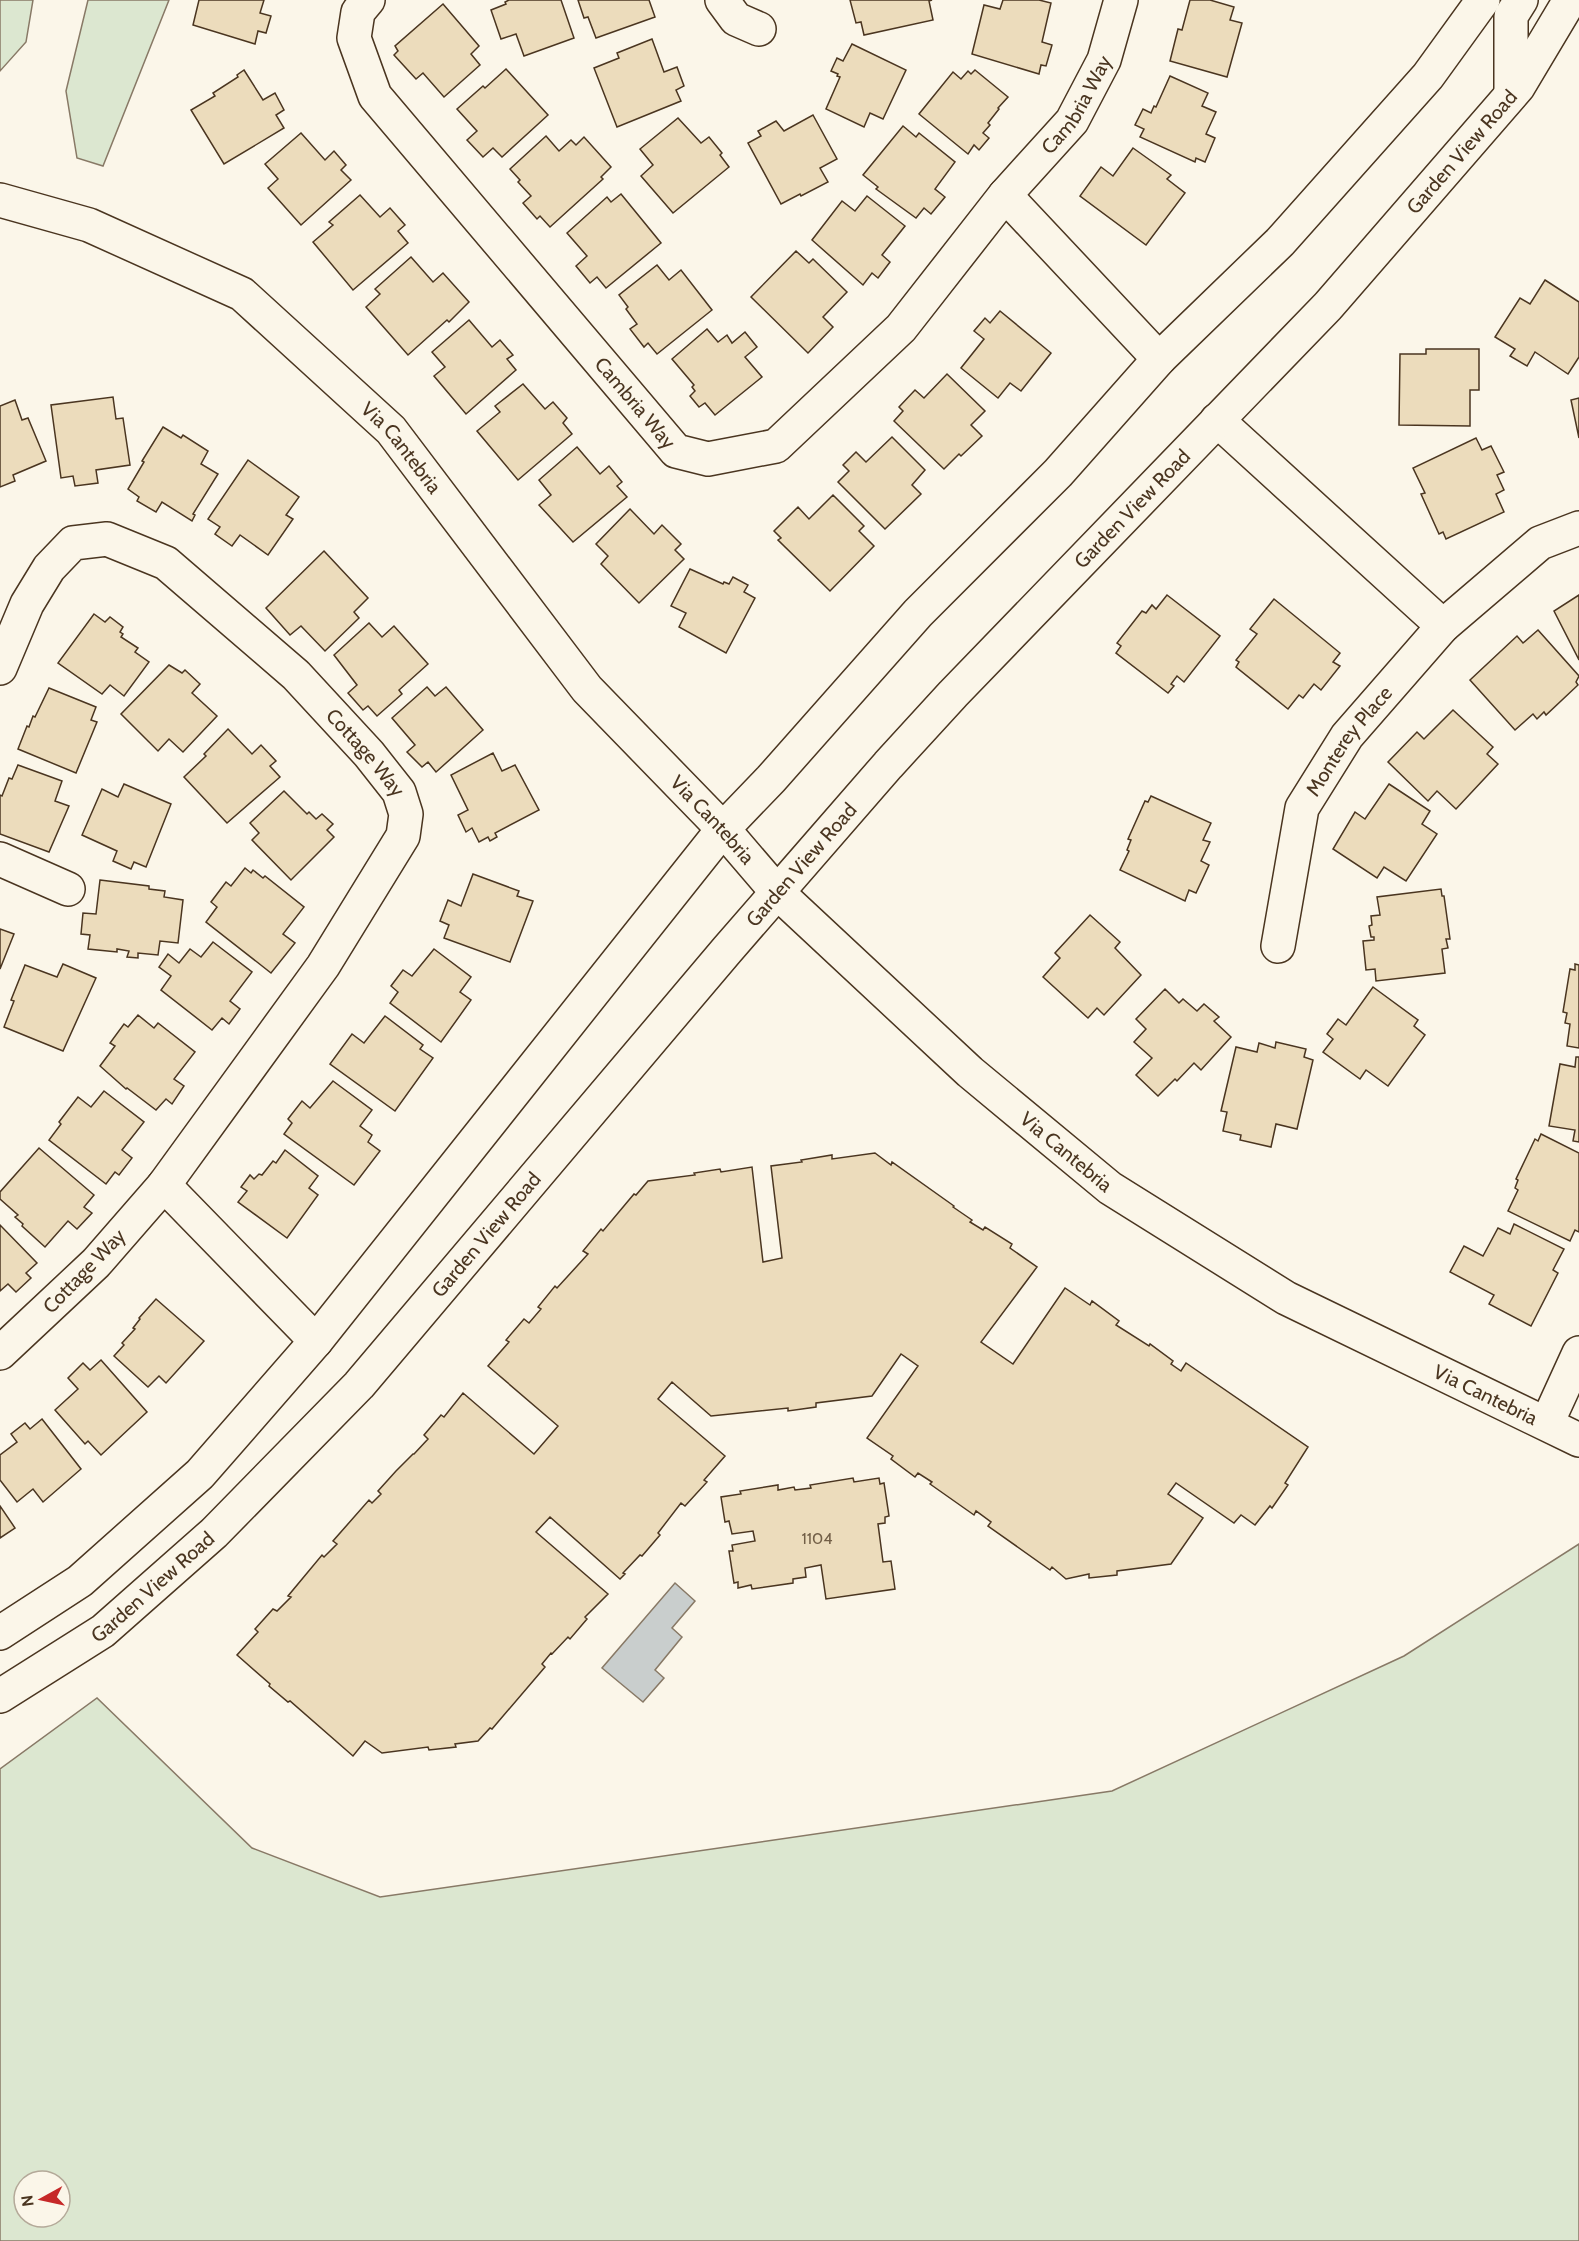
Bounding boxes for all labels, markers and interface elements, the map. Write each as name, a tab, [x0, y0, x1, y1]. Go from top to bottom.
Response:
street label: Cambria Way	[1036, 51, 1116, 159]
street label: Garden View Road	[1401, 85, 1522, 219]
street label: Cambria Way	[590, 352, 681, 454]
street label: Via Cantebria	[356, 397, 447, 498]
street label: Garden View Road	[1069, 444, 1195, 573]
street label: Monterey Place	[1301, 681, 1397, 800]
street label: Cottage Way	[321, 704, 410, 801]
street label: Via Cantebria	[665, 770, 760, 869]
street label: Garden View Road	[741, 798, 862, 931]
street label: Via Cantebria	[1015, 1107, 1118, 1197]
street label: Garden View Road	[427, 1167, 546, 1302]
street label: Cottage Way	[38, 1224, 130, 1318]
street label: Via Cantebria	[1430, 1359, 1542, 1430]
street label: Garden View Road	[87, 1527, 219, 1647]
house number: 1104	[802, 1529, 832, 1548]
north arrow	[12, 2169, 72, 2229]
text: N	[17, 2194, 38, 2208]

